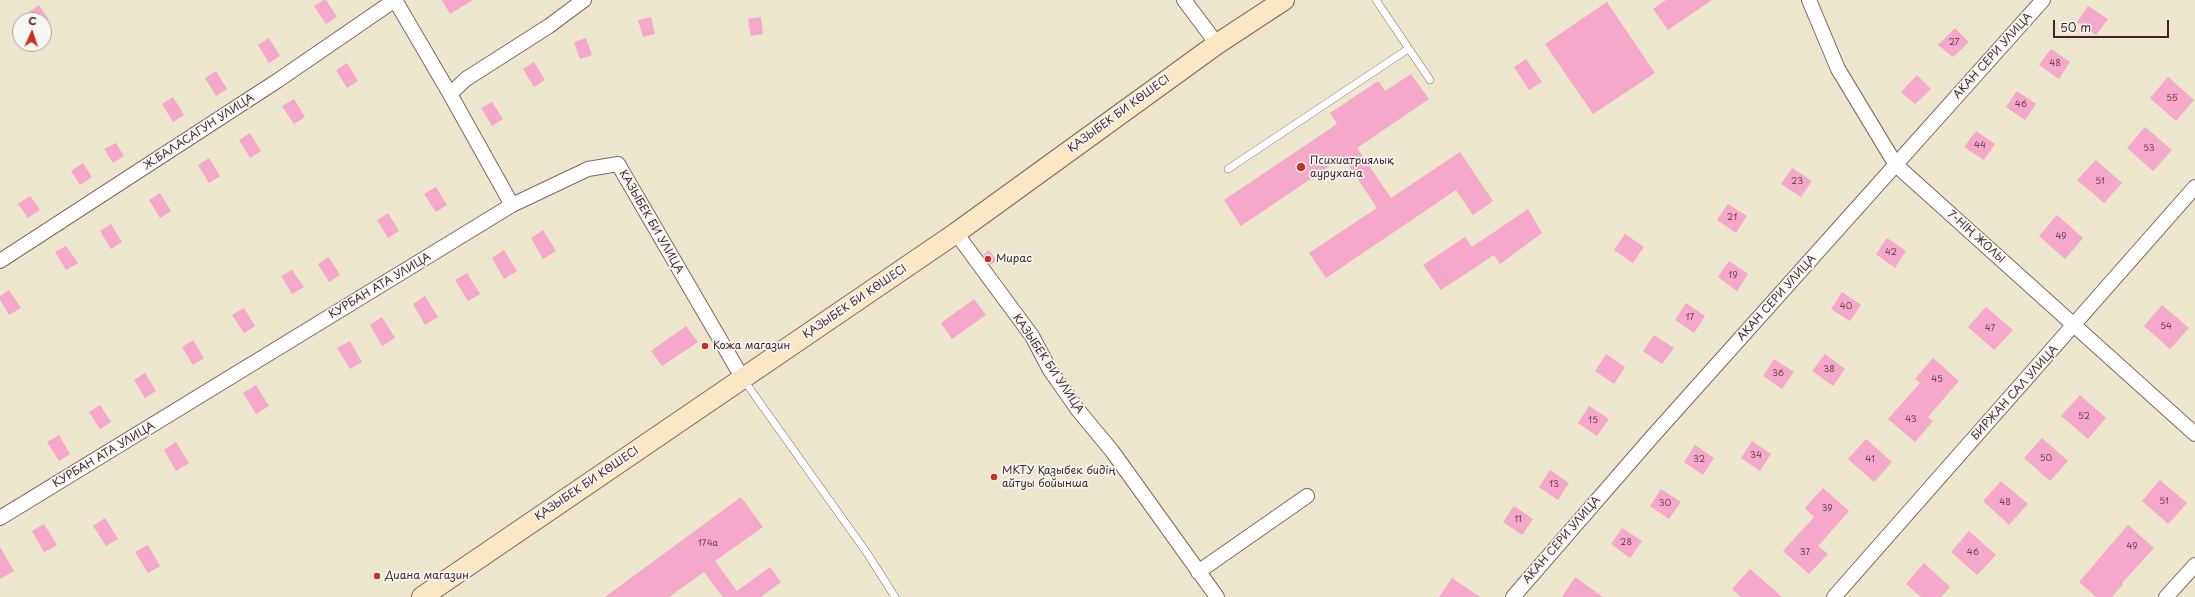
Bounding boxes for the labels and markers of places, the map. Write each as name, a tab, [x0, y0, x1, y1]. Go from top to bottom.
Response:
place label: Психиатриялық аурухана	[1310, 154, 1394, 180]
marker: Психиатриялық аурухана	[1295, 161, 1307, 173]
place label: Мирас	[996, 252, 1032, 266]
marker: Мирас	[983, 254, 993, 264]
place label: Кожа магазин	[713, 339, 790, 353]
marker: Кожа магазин	[700, 341, 710, 351]
place label: МКТУ Қазыбек бидің айтуы бойынша	[1002, 464, 1115, 490]
marker: МКТУ Қазыбек бидің айтуы бойынша	[989, 472, 999, 482]
place label: Диана магазин	[385, 569, 469, 583]
marker: Диана магазин	[372, 571, 382, 581]

